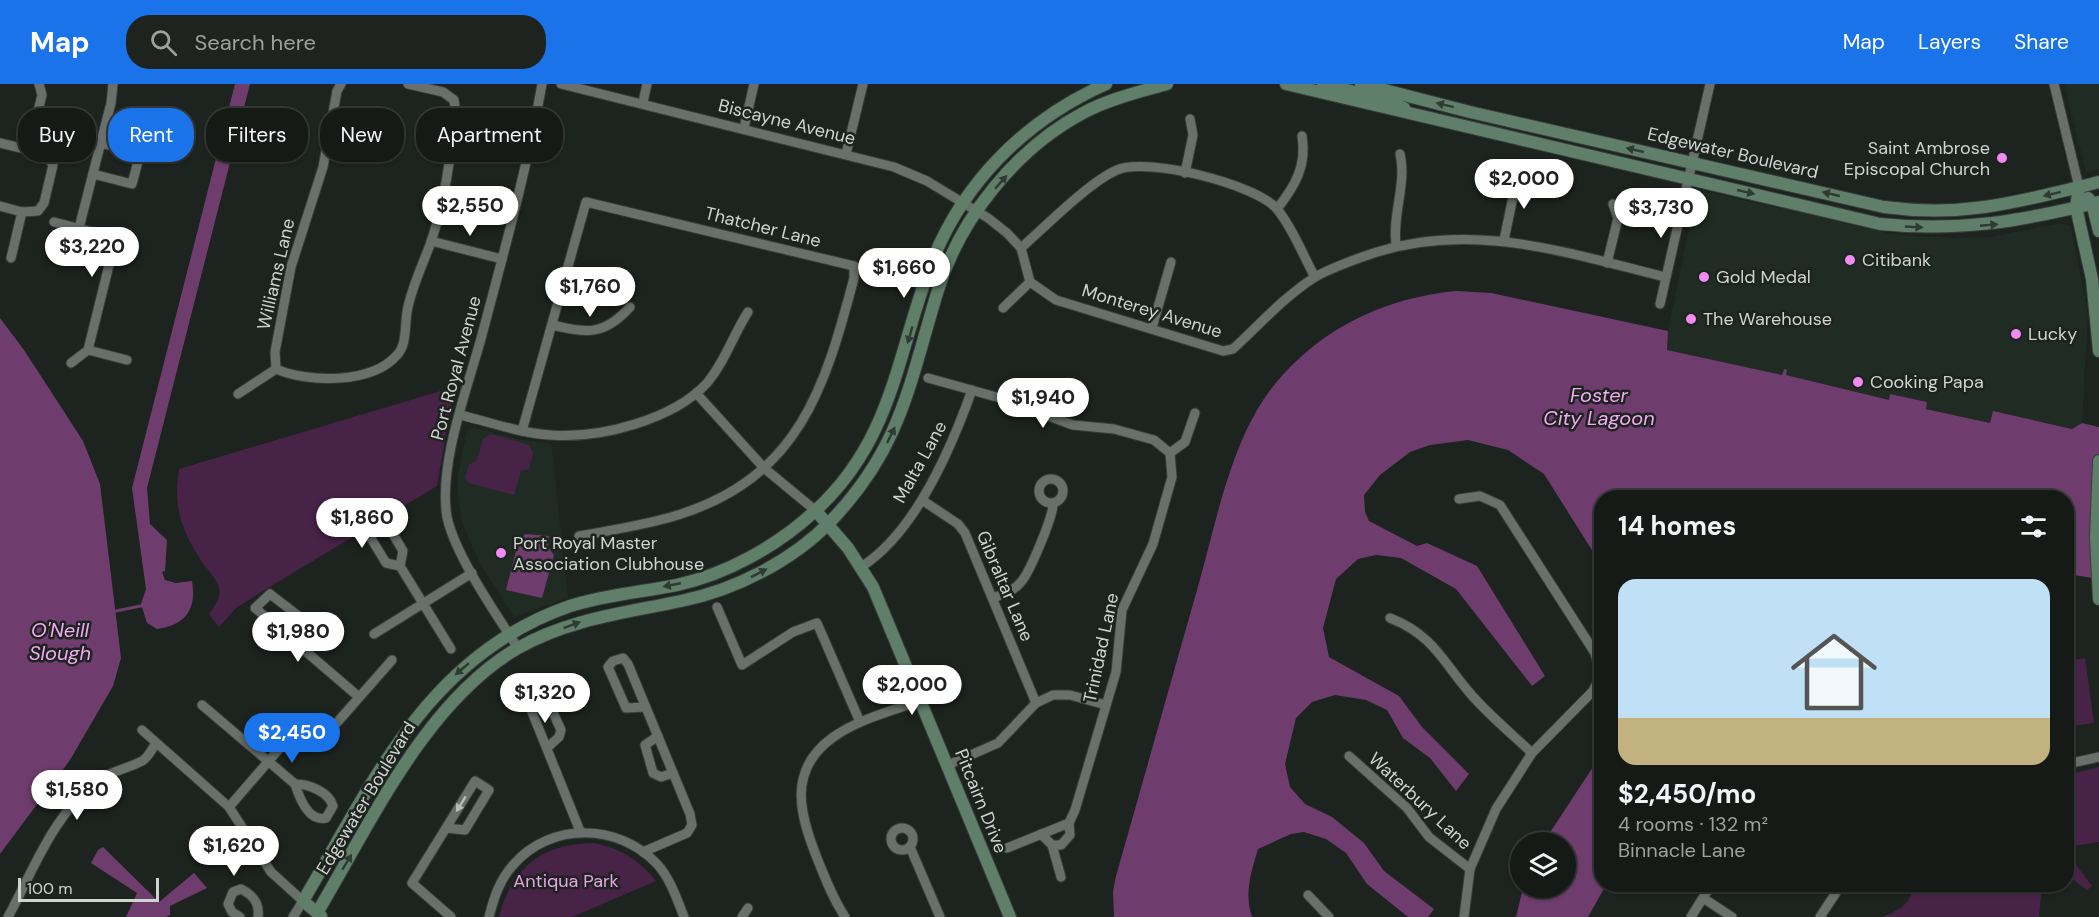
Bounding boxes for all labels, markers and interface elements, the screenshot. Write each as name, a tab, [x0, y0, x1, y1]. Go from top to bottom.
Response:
search box	[126, 15, 546, 69]
text: Map	[30, 24, 90, 61]
icon: search	[147, 26, 180, 59]
text: Search here	[195, 28, 316, 57]
text: Map	[1843, 28, 1885, 56]
text: Layers	[1918, 28, 1981, 56]
text: Share	[2014, 28, 2069, 56]
street label: Biscayne Avenue	[716, 93, 858, 151]
one-way arrow	[1436, 100, 1455, 110]
chip: Buy	[18, 108, 96, 162]
chip: Rent	[108, 108, 194, 162]
chip: Filters	[206, 108, 308, 162]
chip: New	[320, 108, 404, 162]
chip: Apartment	[416, 108, 563, 162]
street label: Edgewater Boulevard	[1645, 122, 1821, 184]
place label: Saint Ambrose Episcopal Church	[1844, 136, 1990, 181]
one-way arrow	[1626, 144, 1645, 154]
marker: Saint Ambrose Episcopal Church	[1995, 151, 2009, 165]
pin: $2,000	[1475, 159, 1573, 210]
text: $2,000	[1489, 165, 1559, 191]
one-way arrow	[994, 174, 1008, 189]
pin: $2,550	[421, 186, 519, 237]
one-way arrow	[1737, 187, 1756, 197]
pin: $3,730	[1612, 188, 1710, 239]
one-way arrow	[1822, 189, 1840, 199]
one-way arrow	[2043, 189, 2061, 199]
text: $2,550	[436, 192, 504, 218]
text: $3,730	[1628, 194, 1694, 220]
street label: Thatcher Lane	[702, 201, 824, 253]
street label: Williams Lane	[252, 216, 300, 332]
one-way arrow	[1980, 220, 1999, 230]
one-way arrow	[1904, 222, 1923, 232]
pin: $3,220	[43, 227, 141, 278]
text: $3,220	[59, 233, 125, 259]
pin: $1,660	[855, 248, 953, 299]
place label: Citibank	[1862, 248, 1931, 272]
marker: Citibank	[1843, 253, 1857, 267]
text: $1,660	[872, 254, 936, 280]
place label: Gold Medal	[1716, 265, 1811, 289]
pin: $1,760	[541, 267, 639, 318]
marker: Gold Medal	[1697, 270, 1711, 284]
text: $1,760	[559, 273, 621, 299]
street label: Monterey Avenue	[1079, 278, 1225, 344]
street label: Port Royal Avenue	[425, 293, 487, 443]
place label: The Warehouse	[1703, 307, 1832, 331]
marker: The Warehouse	[1684, 312, 1698, 326]
place label: Lucky	[2028, 322, 2077, 346]
one-way arrow	[905, 326, 914, 344]
marker: Lucky	[2009, 327, 2023, 341]
place label: Cooking Papa	[1870, 370, 1984, 394]
marker: Cooking Papa	[1851, 375, 1865, 389]
pin: $1,940	[994, 378, 1092, 429]
water label: Foster City Lagoon	[1543, 382, 1655, 431]
text: $1,940	[1011, 384, 1075, 410]
street label: Malta Lane	[888, 417, 952, 507]
one-way arrow	[887, 426, 896, 443]
pin: $1,860	[313, 498, 411, 549]
text: $1,860	[330, 504, 394, 530]
text: 14 homes	[1618, 509, 1736, 543]
icon: filters	[2017, 510, 2050, 543]
street label: Gibraltar Lane	[971, 527, 1039, 645]
place label: Port Royal Master Association Clubhouse	[513, 531, 704, 576]
marker: Port Royal Master Association Clubhouse	[494, 546, 508, 560]
one-way arrow	[750, 568, 767, 577]
one-way arrow	[662, 581, 681, 590]
street label: Trinidad Lane	[1078, 591, 1124, 705]
pin: $1,980	[249, 612, 347, 663]
water label: O'Neill Slough	[29, 617, 91, 666]
text: $1,980	[266, 618, 330, 644]
icon: home	[1780, 618, 1888, 726]
one-way arrow	[563, 619, 581, 629]
one-way arrow	[454, 662, 470, 675]
pin: $2,000	[863, 665, 961, 716]
text: $2,000	[877, 671, 947, 697]
pin: $1,320	[496, 673, 594, 724]
text: $1,320	[514, 679, 576, 705]
pin: $2,450	[243, 713, 341, 764]
street label: Edgewater Boulevard	[311, 717, 421, 879]
text: $2,450	[258, 719, 326, 745]
street label: Pitcairn Drive	[949, 745, 1013, 857]
street label: Waterbury Lane	[1363, 747, 1477, 855]
pin: $1,580	[28, 770, 126, 821]
text: $1,580	[45, 776, 109, 802]
text: $2,450/mo	[1618, 777, 1756, 811]
one-way arrow	[455, 796, 466, 813]
text: 4 rooms · 132 m²	[1618, 811, 1768, 837]
pin: $1,620	[185, 826, 283, 877]
text: $1,620	[203, 832, 265, 858]
map controls	[1510, 832, 1576, 898]
button: layers	[1510, 832, 1576, 898]
text: Binnacle Lane	[1618, 837, 1746, 863]
one-way arrow	[342, 854, 353, 870]
park label: Antiqua Park	[513, 869, 619, 893]
scale bar	[18, 875, 159, 902]
text: 100 m	[27, 878, 72, 899]

